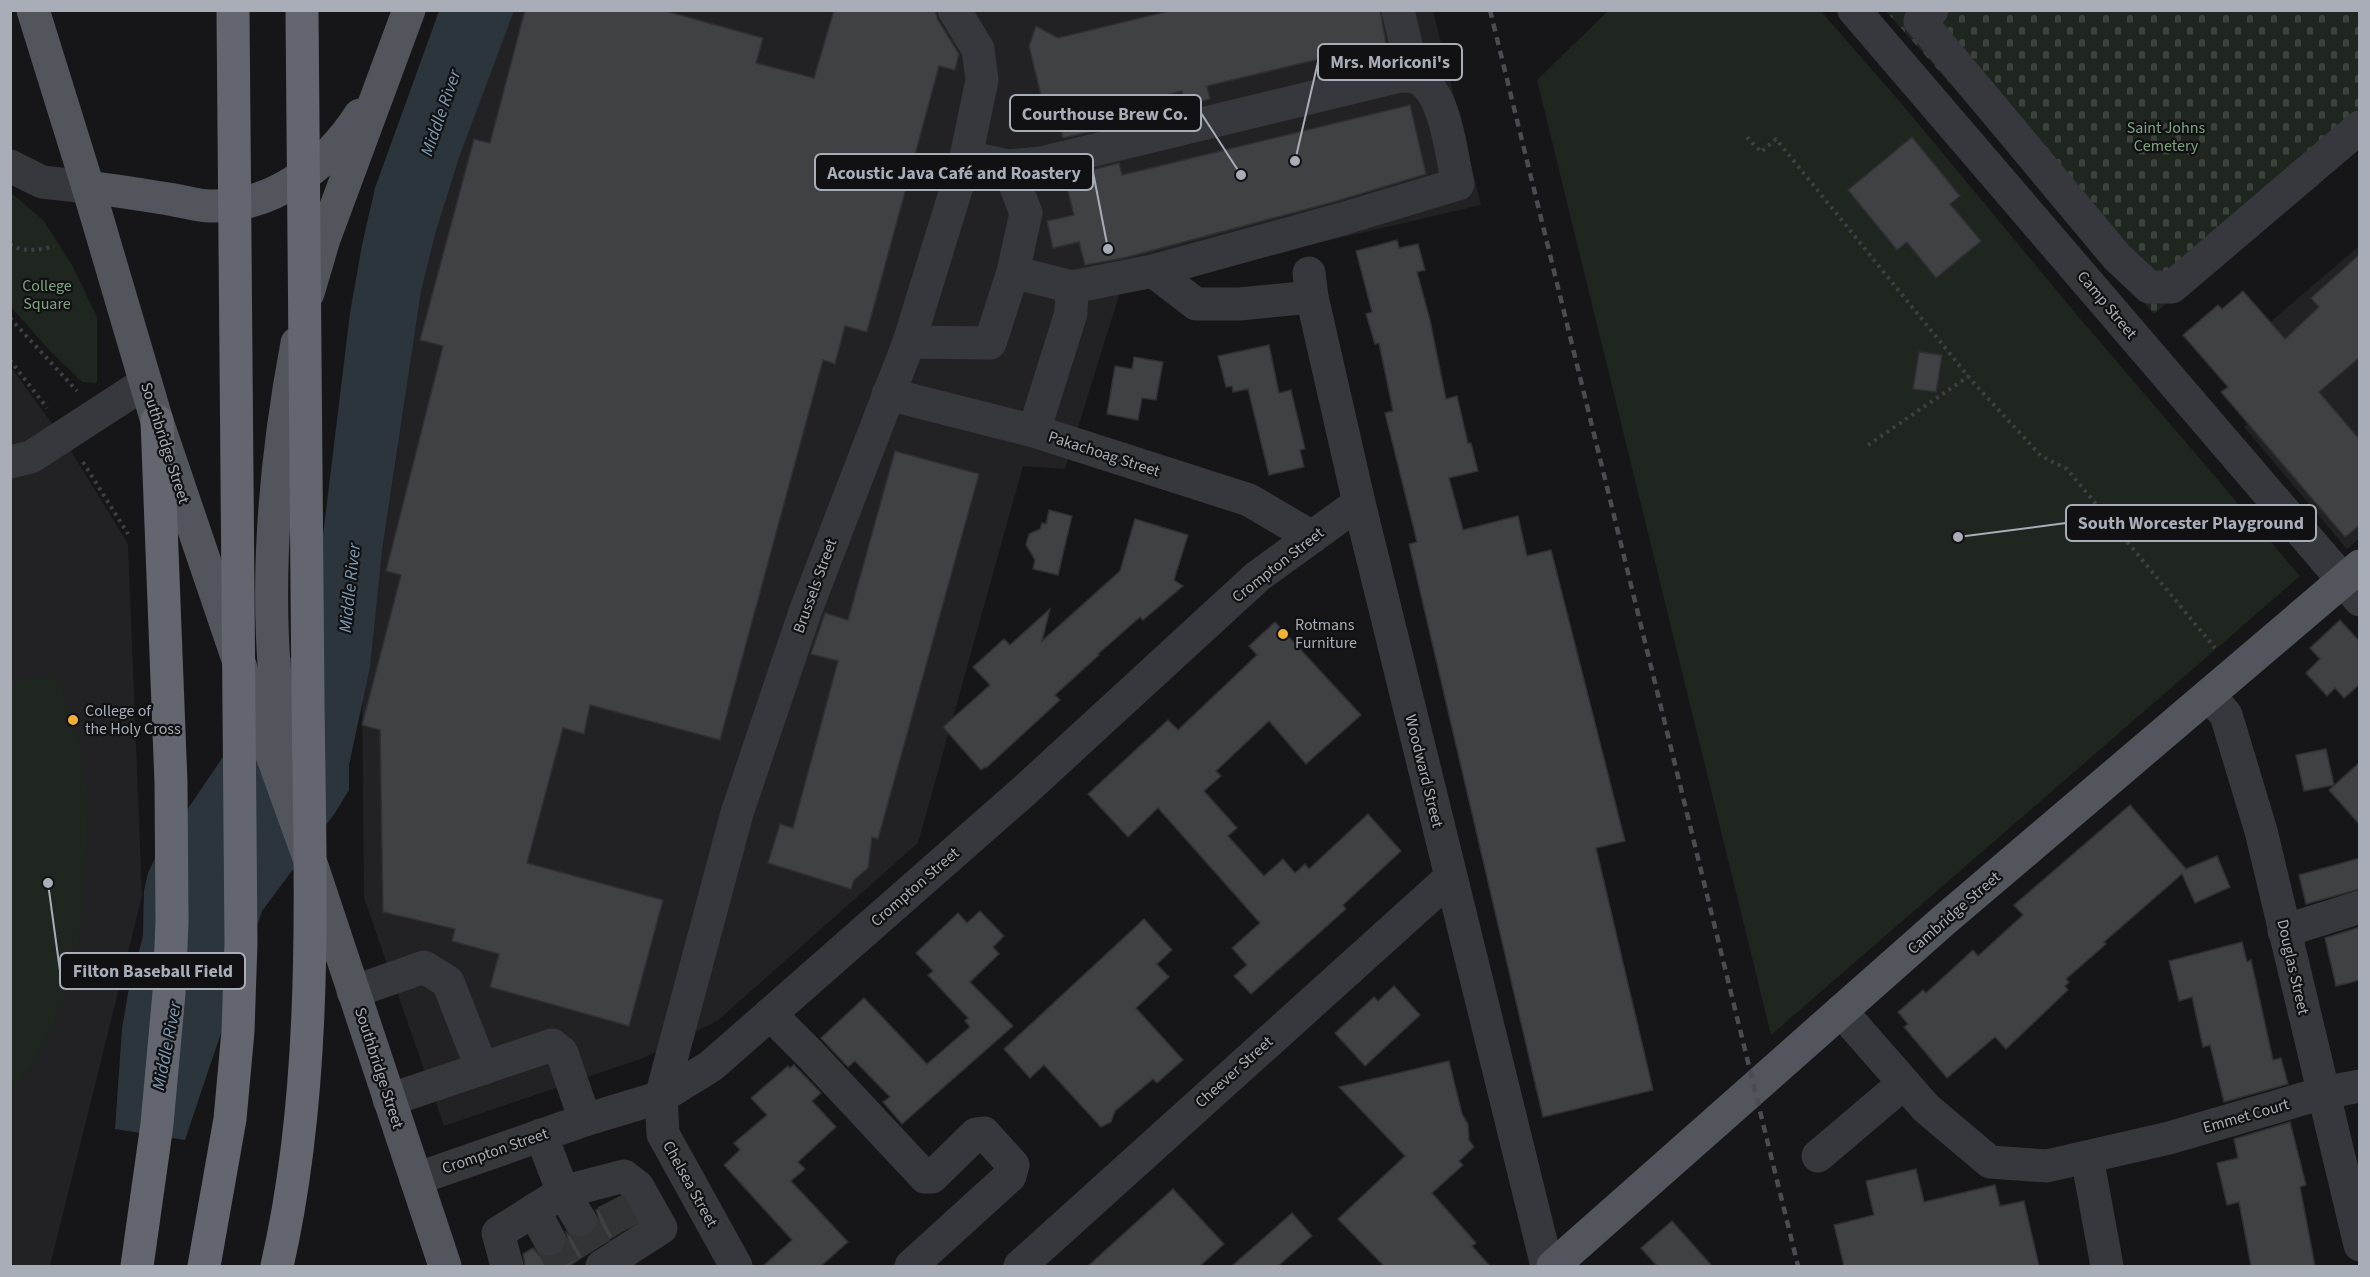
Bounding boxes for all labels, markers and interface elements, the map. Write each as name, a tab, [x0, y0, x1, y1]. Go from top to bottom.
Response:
callout: Mrs. Moriconi's	[1318, 44, 1462, 80]
text: Mrs. Moriconi's	[1330, 50, 1450, 75]
water label: Middle River	[415, 66, 468, 160]
callout: Courthouse Brew Co.	[1010, 95, 1201, 131]
text: Courthouse Brew Co.	[1022, 102, 1188, 127]
park label: Saint Johns Cemetery	[2127, 117, 2205, 157]
callout: Acoustic Java Café and Roastery	[815, 154, 1093, 190]
text: Acoustic Java Café and Roastery	[826, 161, 1081, 186]
street label: Camp Street	[2072, 266, 2142, 344]
park label: College Square	[22, 275, 72, 315]
street label: Southbridge Street	[135, 380, 195, 507]
street label: Pakachoag Street	[1045, 426, 1163, 483]
callout: South Worcester Playground	[2066, 505, 2316, 541]
text: South Worcester Playground	[2078, 511, 2304, 536]
street label: Crompton Street	[1228, 522, 1329, 608]
street label: Brussels Street	[788, 535, 842, 636]
water label: Middle River	[333, 541, 367, 634]
place label: Rotmans Furniture	[1295, 614, 1357, 654]
marker: Rotmans Furniture	[1276, 627, 1290, 641]
place label: College of the Holy Cross	[85, 700, 181, 740]
street label: Woodward Street	[1399, 712, 1449, 830]
marker: College of the Holy Cross	[66, 713, 80, 727]
street label: Crompton Street	[866, 842, 965, 932]
street label: Cambridge Street	[1903, 866, 2006, 960]
street label: Douglas Street	[2271, 917, 2315, 1018]
callout: Filton Baseball Field	[60, 953, 245, 989]
text: Filton Baseball Field	[73, 959, 233, 984]
water label: Middle River	[146, 999, 188, 1093]
street label: Southbridge Street	[349, 1005, 409, 1132]
street label: Cheever Street	[1190, 1031, 1278, 1113]
street label: Emmet Court	[2200, 1093, 2292, 1139]
street label: Crompton Street	[439, 1122, 552, 1179]
street label: Chelsea Street	[657, 1137, 723, 1232]

